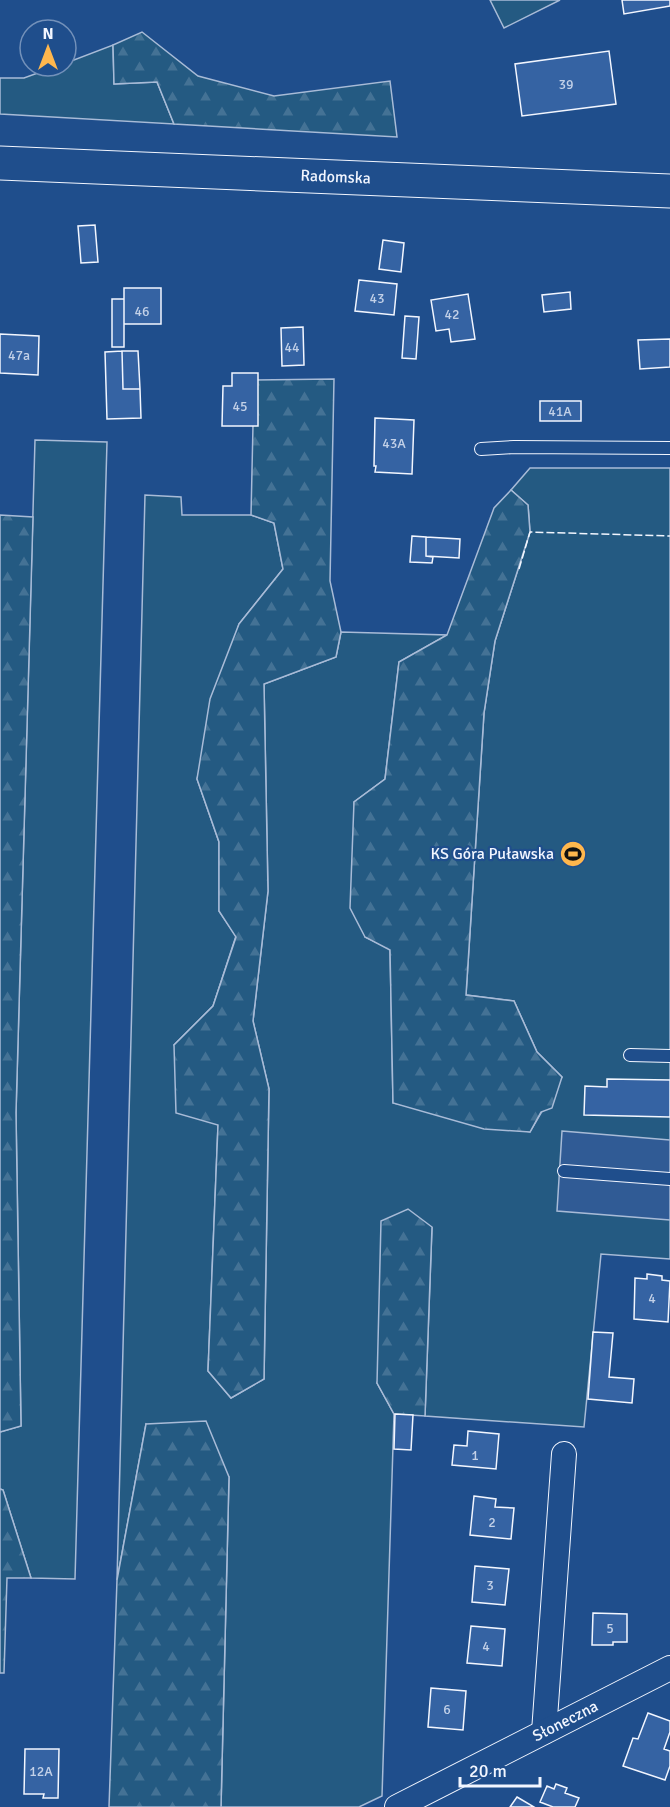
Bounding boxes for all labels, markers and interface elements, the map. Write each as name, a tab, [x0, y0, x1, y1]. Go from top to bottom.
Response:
north arrow	[18, 18, 78, 78]
text: N	[42, 24, 54, 44]
house number: 39	[558, 76, 574, 93]
street label: Radomska	[300, 166, 371, 188]
house number: 43	[369, 290, 385, 307]
house number: 46	[134, 303, 150, 320]
house number: 42	[444, 306, 460, 323]
house number: 44	[284, 339, 300, 356]
house number: 47a	[8, 347, 30, 364]
house number: 45	[232, 398, 248, 415]
house number: 41A	[548, 403, 572, 420]
house number: 43A	[382, 435, 406, 452]
sports icon: KS Góra Puławska	[558, 839, 588, 869]
place label: KS Góra Puławska	[430, 844, 554, 864]
house number: 4	[648, 1290, 656, 1307]
house number: 1	[471, 1447, 479, 1464]
house number: 2	[488, 1514, 496, 1531]
house number: 3	[486, 1577, 494, 1594]
house number: 5	[606, 1620, 614, 1637]
house number: 4	[482, 1638, 490, 1655]
street label: Słoneczna	[529, 1696, 602, 1746]
house number: 6	[443, 1701, 451, 1718]
scale bar	[460, 1750, 540, 1788]
text: 20 m	[469, 1760, 507, 1782]
house number: 12A	[29, 1763, 53, 1780]

